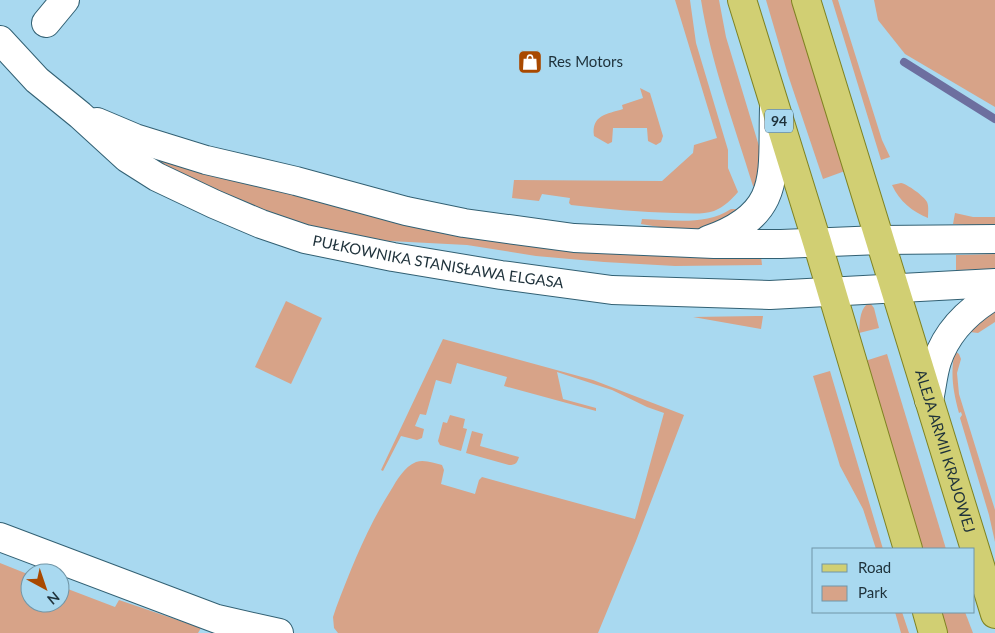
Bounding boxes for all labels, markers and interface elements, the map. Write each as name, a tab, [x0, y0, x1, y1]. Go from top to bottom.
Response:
shop icon: Res Motors	[517, 49, 543, 75]
place label: Res Motors	[548, 52, 623, 70]
road number: 94	[765, 110, 793, 132]
street label: PUŁKOWNIKA STANISŁAWA ELGASA	[311, 231, 566, 291]
street label: ALEJA ARMII KRAJOWEJ	[912, 367, 979, 535]
legend	[812, 548, 975, 613]
text: Road	[858, 558, 891, 576]
north arrow	[20, 563, 70, 613]
text: Park	[858, 583, 888, 601]
text: N	[44, 588, 63, 608]

